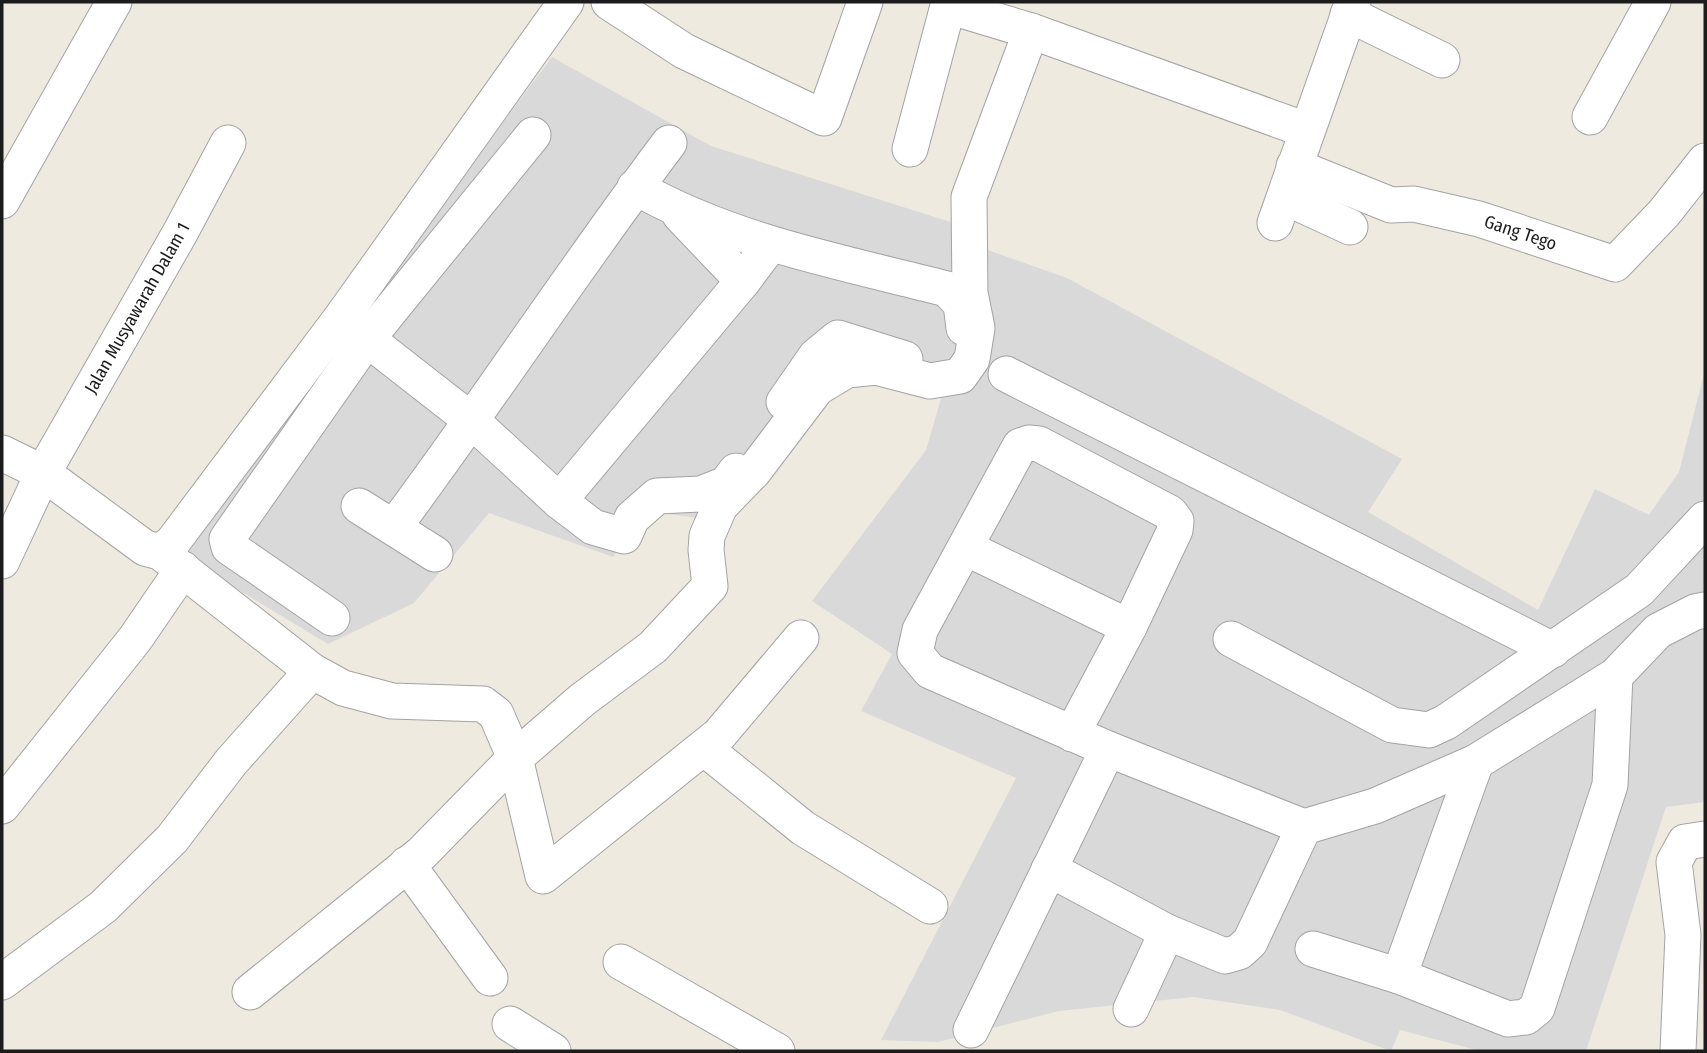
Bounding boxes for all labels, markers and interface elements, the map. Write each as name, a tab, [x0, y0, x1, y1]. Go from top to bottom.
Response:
street label: Gang Tego	[1481, 210, 1560, 255]
street label: Jalan Musyawarah Dalam 1	[80, 219, 194, 397]

